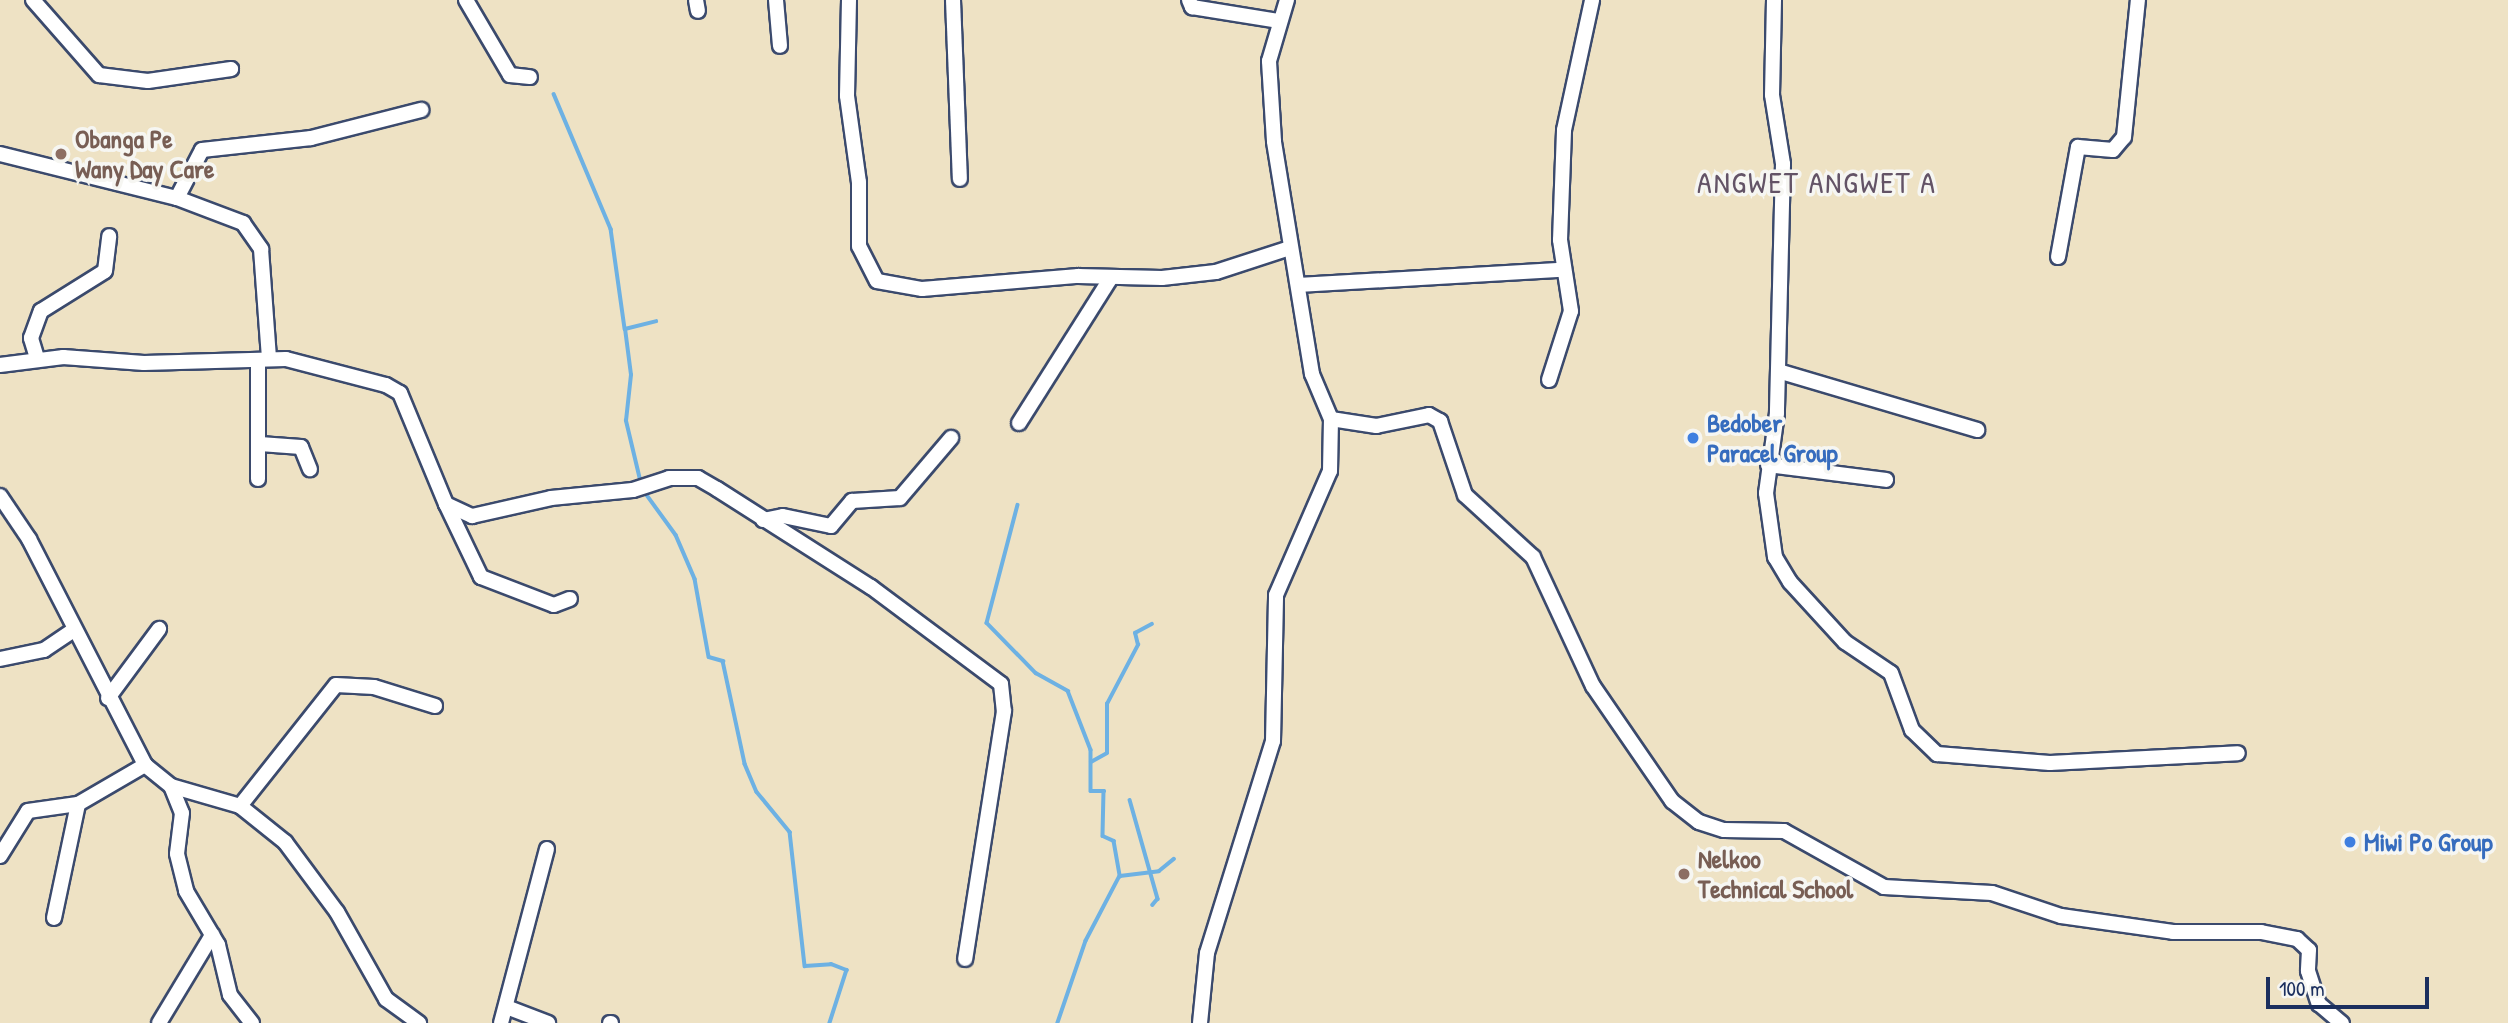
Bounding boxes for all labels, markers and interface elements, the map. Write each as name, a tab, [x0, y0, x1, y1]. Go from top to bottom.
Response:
place label: Obanga Pe Wany Day Care	[75, 123, 214, 184]
marker: Obanga Pe Wany Day Care	[53, 146, 69, 162]
district label: ANGWET ANGWET A	[1699, 164, 1935, 200]
place label: Bedober Paracel Group	[1707, 407, 1838, 468]
marker: Bedober Paracel Group	[1685, 430, 1701, 446]
place label: Miwi Po Group	[2364, 826, 2493, 858]
marker: Miwi Po Group	[2342, 834, 2358, 850]
place label: Nelkoo Technical School	[1698, 843, 1853, 904]
marker: Nelkoo Technical School	[1676, 866, 1692, 882]
scale bar	[2270, 964, 2433, 1008]
text: 100 m	[2279, 974, 2325, 1003]

